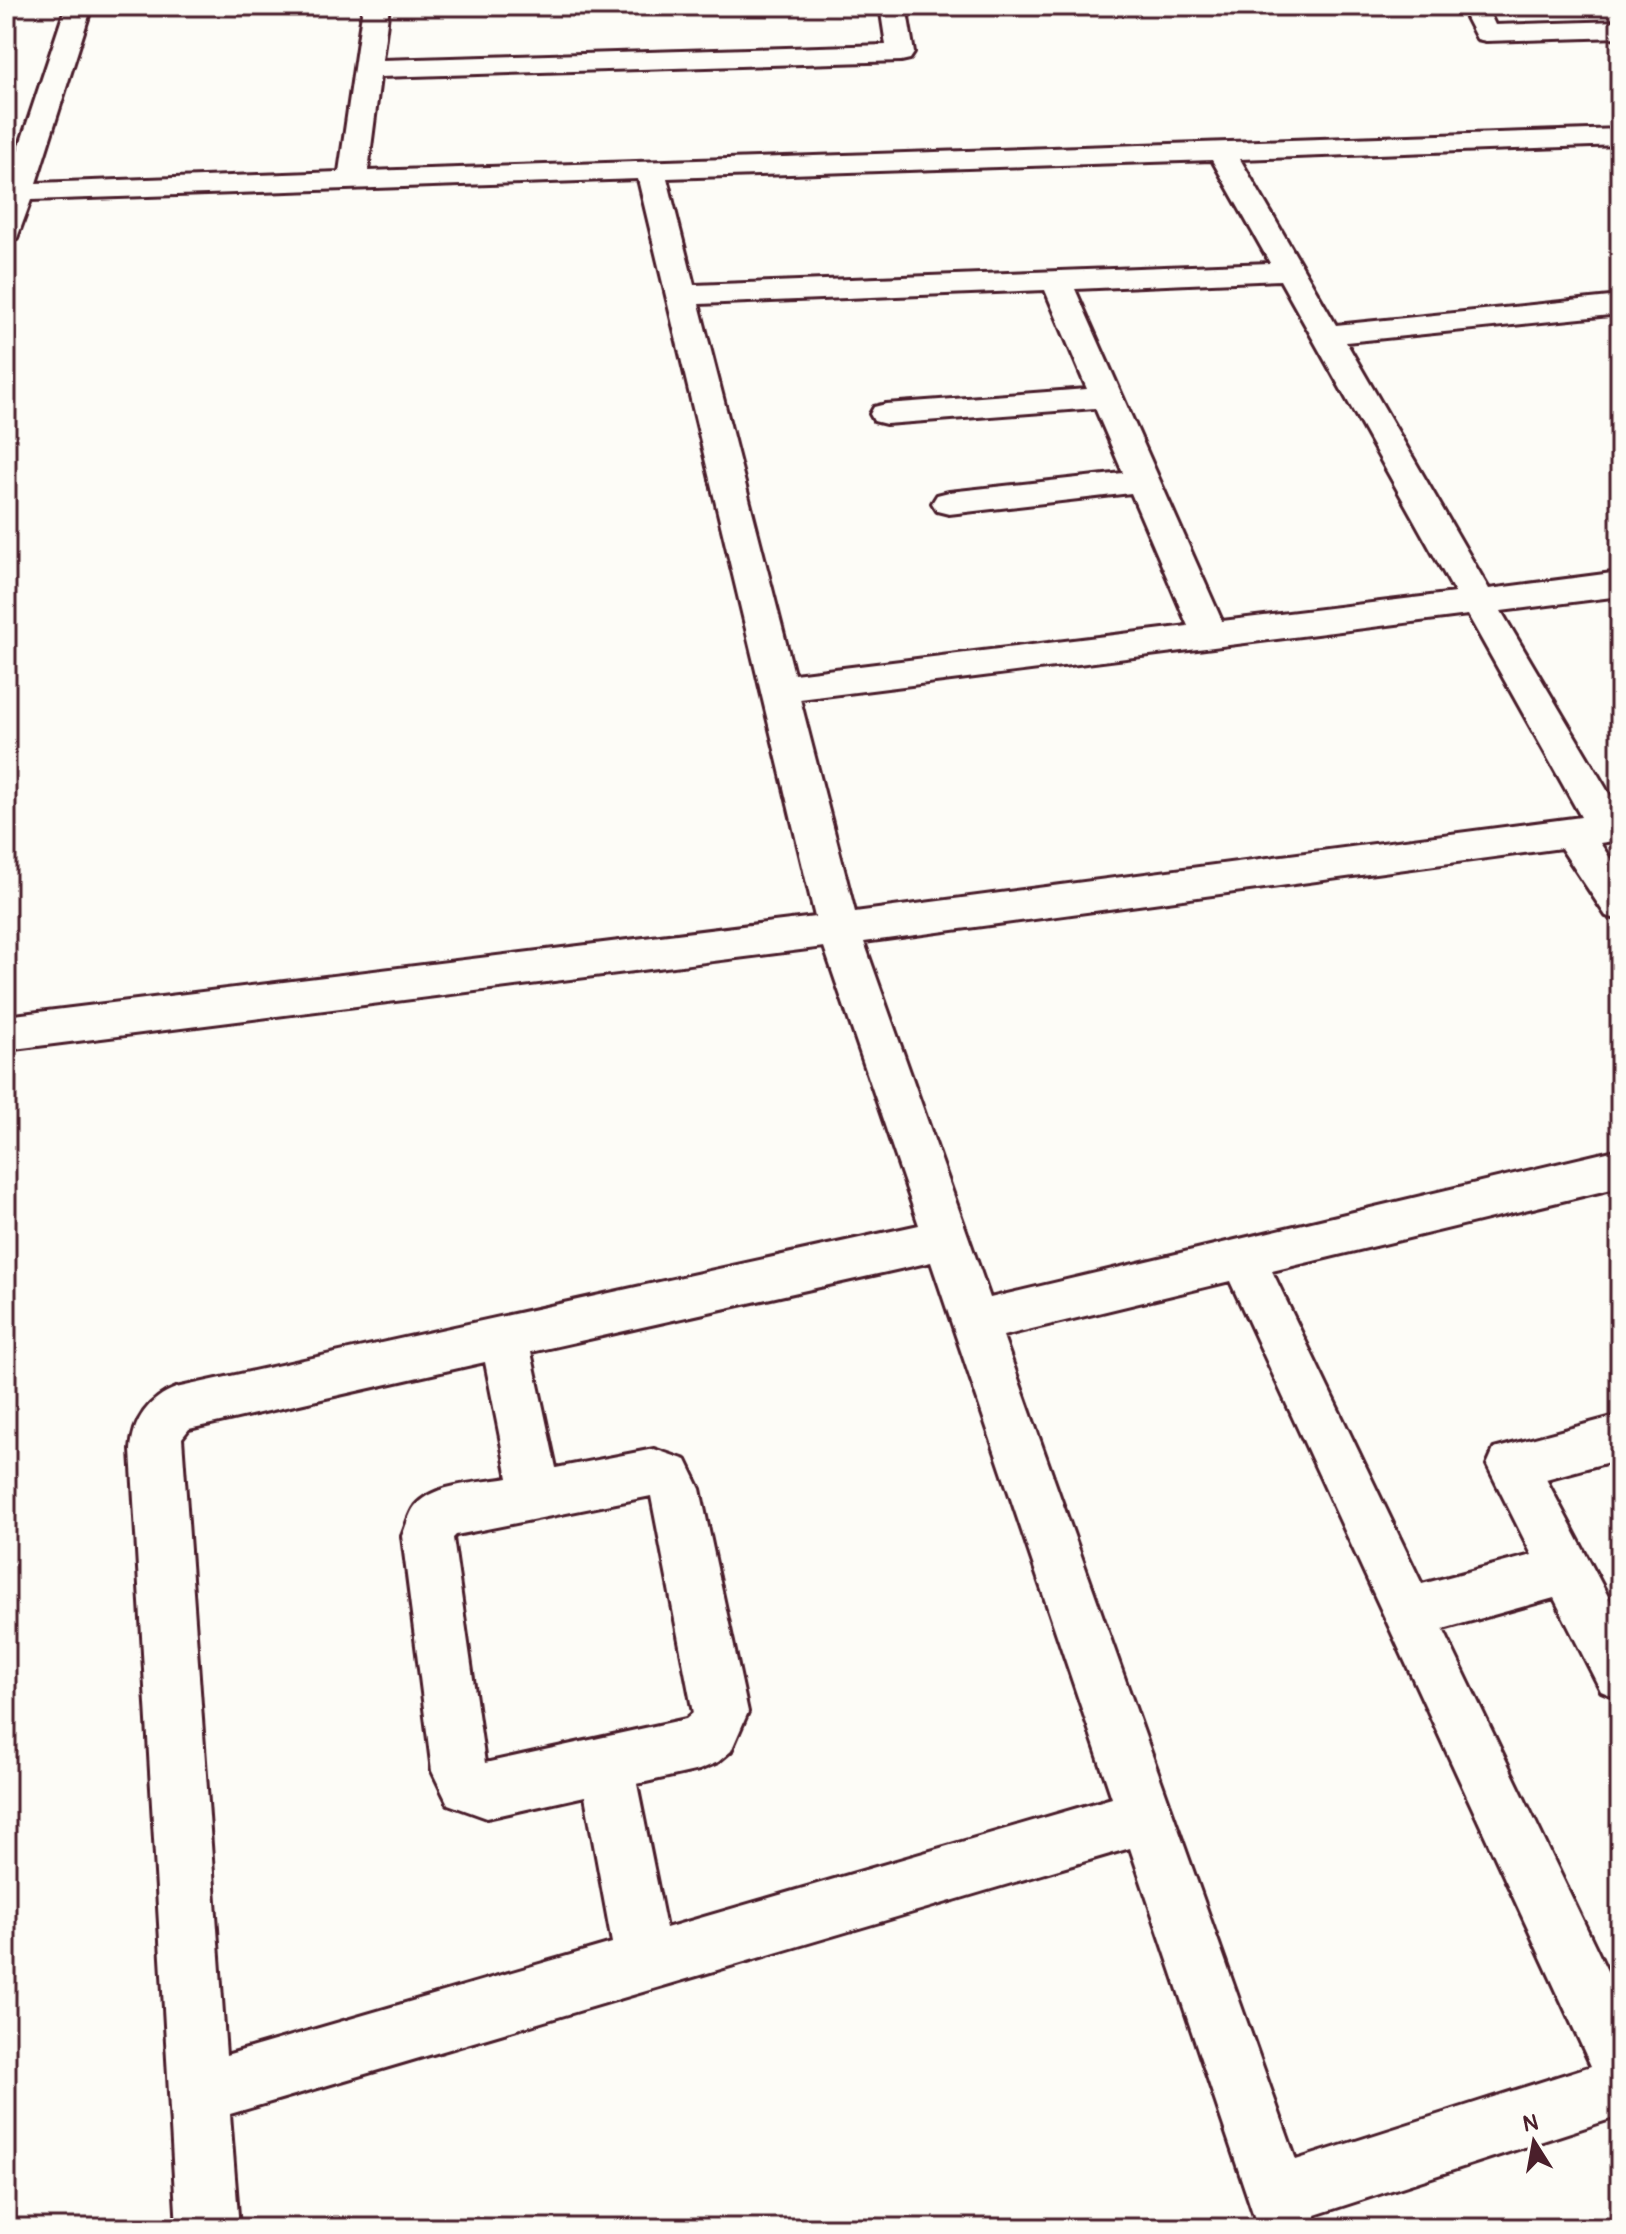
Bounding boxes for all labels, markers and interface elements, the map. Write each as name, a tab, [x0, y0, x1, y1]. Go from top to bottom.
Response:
north arrow	[1494, 2102, 1574, 2182]
text: N	[1520, 2108, 1540, 2139]

